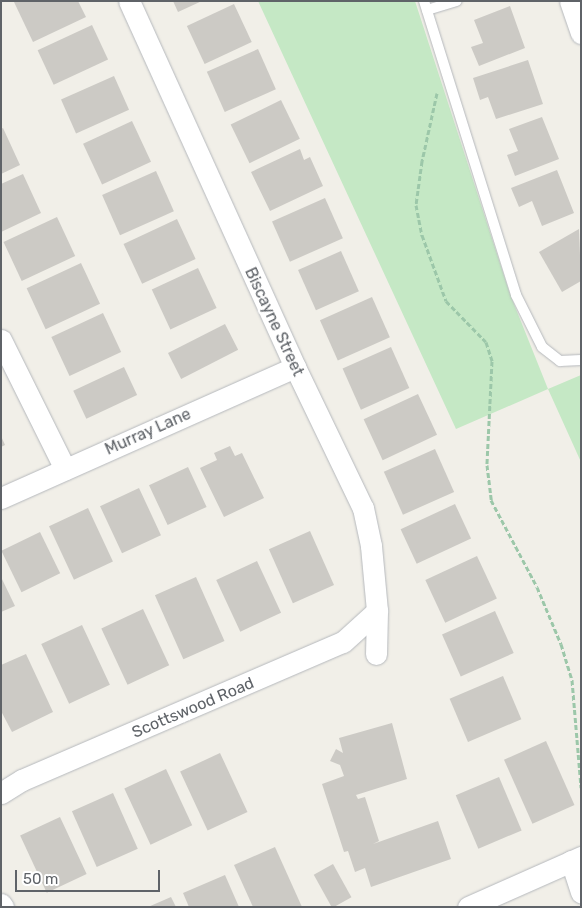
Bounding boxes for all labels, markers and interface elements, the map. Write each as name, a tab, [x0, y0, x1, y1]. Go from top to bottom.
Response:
street label: Biscayne Street	[240, 265, 308, 379]
street label: Murray Lane	[102, 404, 194, 460]
street label: Scottswood Road	[129, 674, 257, 742]
scale bar	[18, 860, 162, 892]
text: 50 m	[23, 870, 58, 888]

